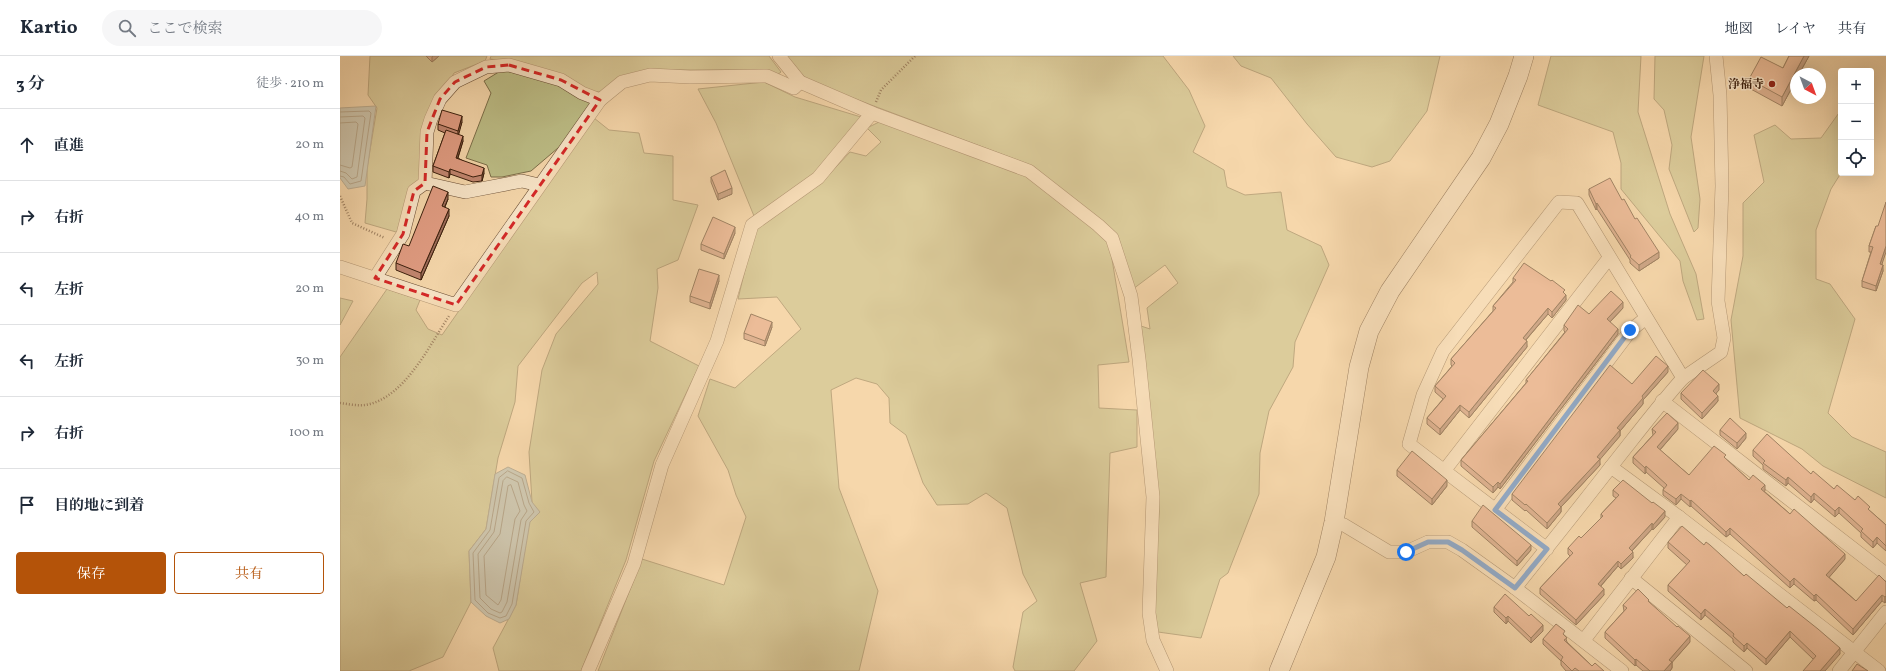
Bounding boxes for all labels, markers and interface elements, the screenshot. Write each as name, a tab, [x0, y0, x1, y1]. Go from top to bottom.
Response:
search box	[102, 10, 382, 46]
text: Kartio	[20, 15, 78, 41]
icon: search	[116, 17, 138, 39]
text: ここで検索	[148, 19, 223, 40]
text: 地図	[1725, 20, 1753, 39]
text: レイヤ	[1775, 20, 1816, 39]
text: 共有	[1838, 20, 1866, 39]
north arrow	[1790, 68, 1826, 104]
map controls	[1838, 68, 1874, 176]
button: +	[1838, 68, 1874, 104]
text: 3 分	[16, 73, 45, 96]
text: 徒歩 · 210 m	[256, 75, 324, 93]
place label: 浄福寺	[1728, 77, 1764, 93]
marker: 浄福寺	[1767, 79, 1777, 89]
button: −	[1838, 104, 1874, 140]
icon: ahead	[16, 134, 38, 156]
text: 直進	[54, 136, 84, 157]
text: 20 m	[295, 136, 324, 154]
button: locate	[1838, 140, 1874, 176]
icon: right	[16, 206, 38, 228]
text: 右折	[54, 208, 84, 229]
text: 40 m	[295, 208, 324, 226]
icon: left	[16, 278, 38, 300]
text: 左折	[54, 280, 84, 301]
text: 20 m	[295, 280, 324, 298]
route end	[1621, 321, 1639, 339]
icon: left	[16, 350, 38, 372]
text: 左折	[54, 352, 84, 373]
text: 30 m	[296, 352, 324, 370]
icon: right	[16, 422, 38, 444]
text: 右折	[54, 424, 84, 445]
text: 100 m	[289, 424, 324, 442]
icon: arrive	[16, 494, 38, 516]
text: 目的地に到着	[54, 496, 144, 517]
route start	[1397, 543, 1415, 561]
button: 保存	[16, 552, 166, 594]
button: 共有	[174, 552, 324, 594]

